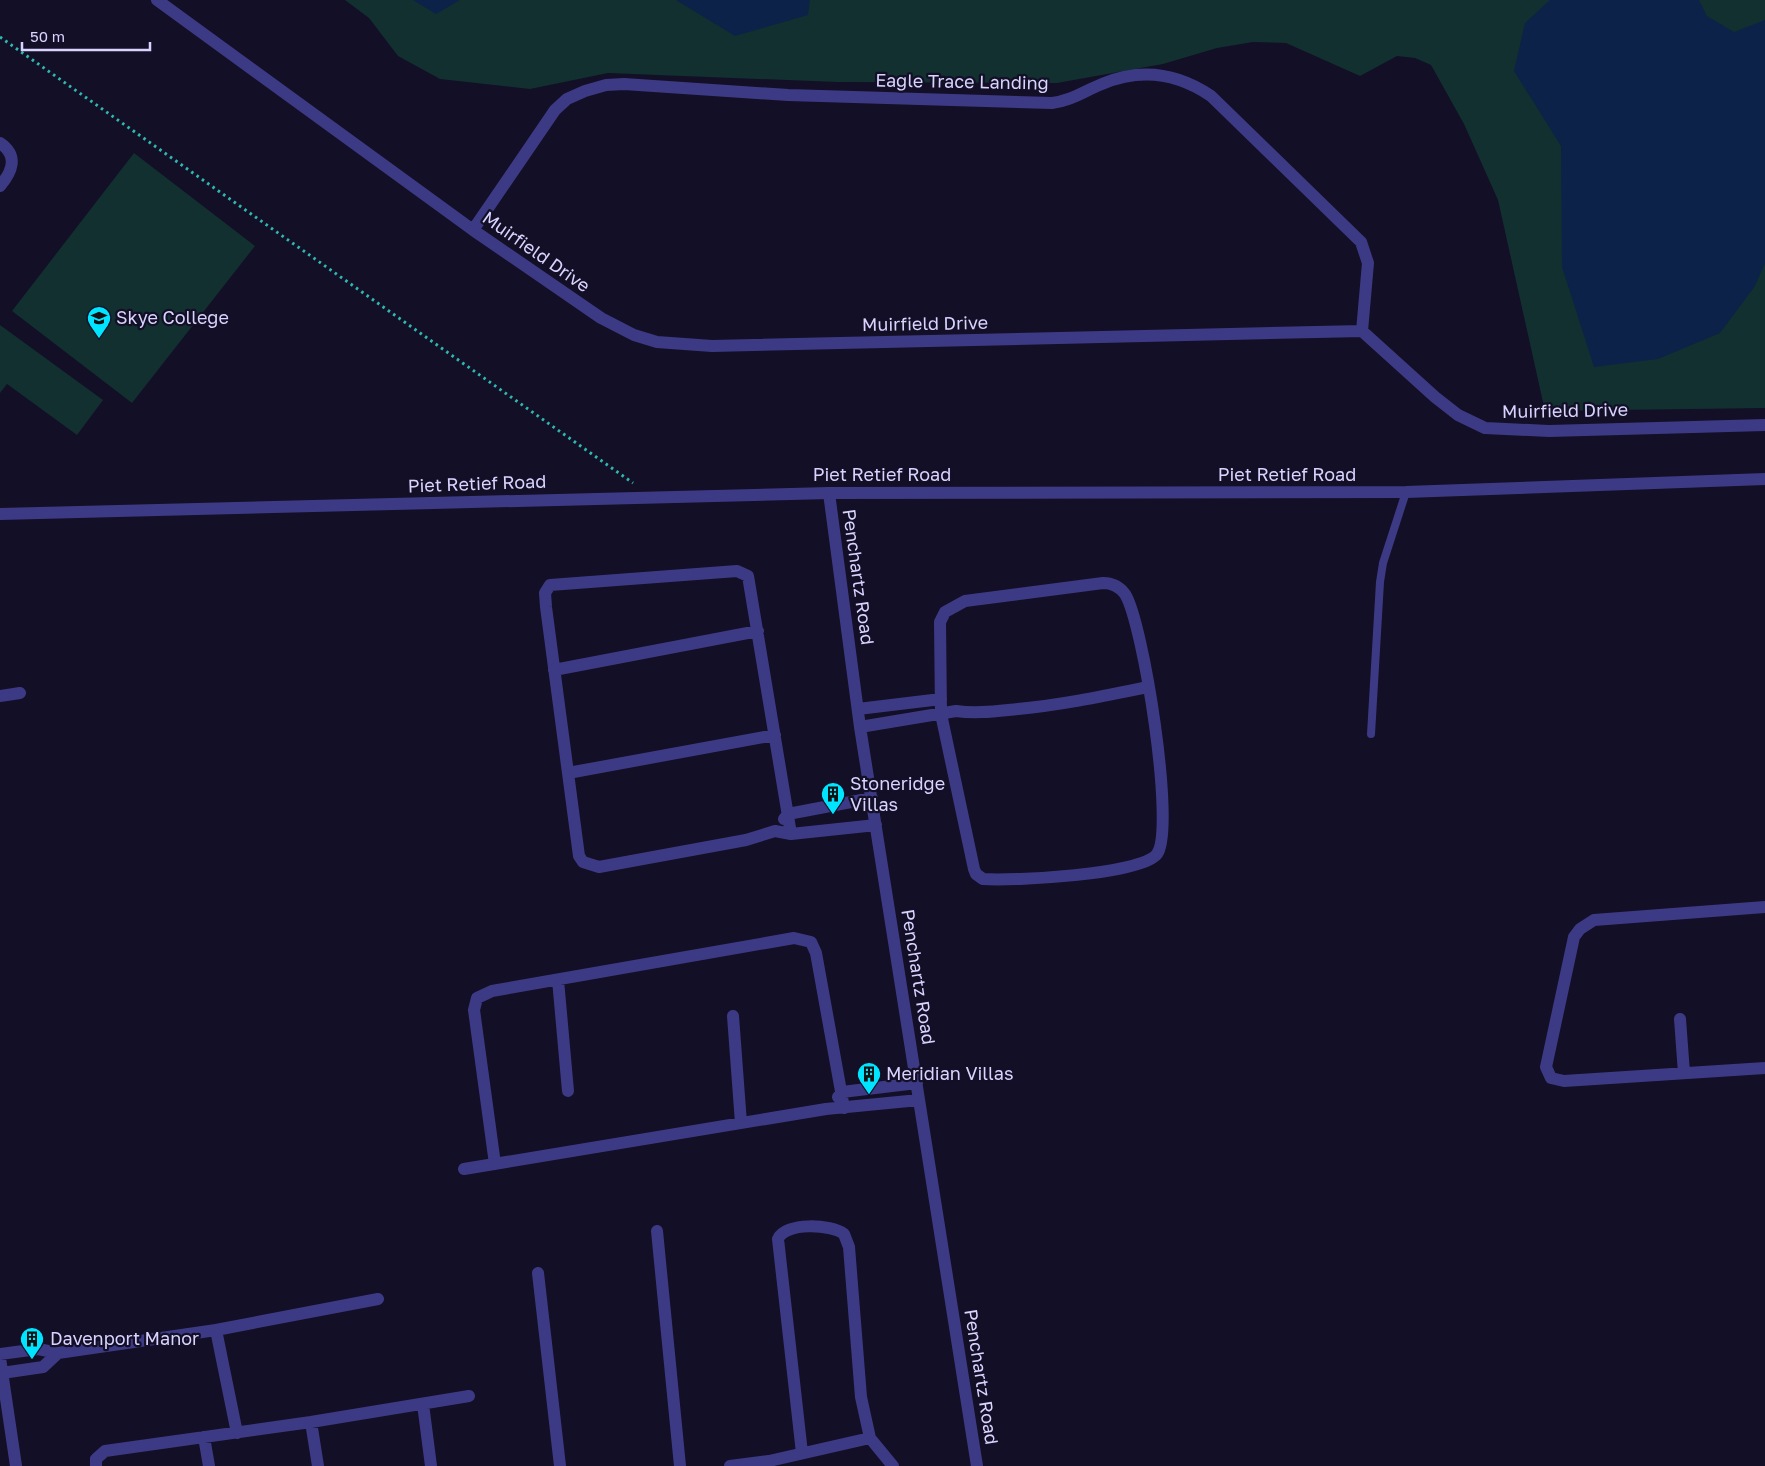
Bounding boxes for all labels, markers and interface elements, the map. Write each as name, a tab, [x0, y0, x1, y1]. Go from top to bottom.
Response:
scale bar	[22, 20, 150, 52]
text: 50 m	[30, 27, 65, 45]
street label: Eagle Trace Landing	[875, 68, 1049, 94]
street label: Muirfield Drive	[479, 206, 595, 296]
school or university icon: Skye College	[86, 305, 112, 339]
place label: Skye College	[116, 306, 229, 328]
street label: Muirfield Drive	[862, 311, 988, 335]
street label: Muirfield Drive	[1502, 398, 1628, 422]
street label: Piet Retief Road	[813, 463, 951, 485]
street label: Piet Retief Road	[1218, 463, 1356, 485]
street label: Piet Retief Road	[407, 470, 547, 496]
street label: Penchartz Road	[839, 508, 879, 646]
place label: Stoneridge Villas	[850, 772, 945, 815]
building icon: Stoneridge Villas	[820, 781, 846, 815]
street label: Penchartz Road	[897, 908, 941, 1046]
building icon: Meridian Villas	[856, 1061, 882, 1095]
place label: Meridian Villas	[886, 1062, 1014, 1084]
street label: Penchartz Road	[960, 1308, 1004, 1446]
building icon: Davenport Manor	[19, 1326, 45, 1360]
place label: Davenport Manor	[50, 1327, 199, 1349]

